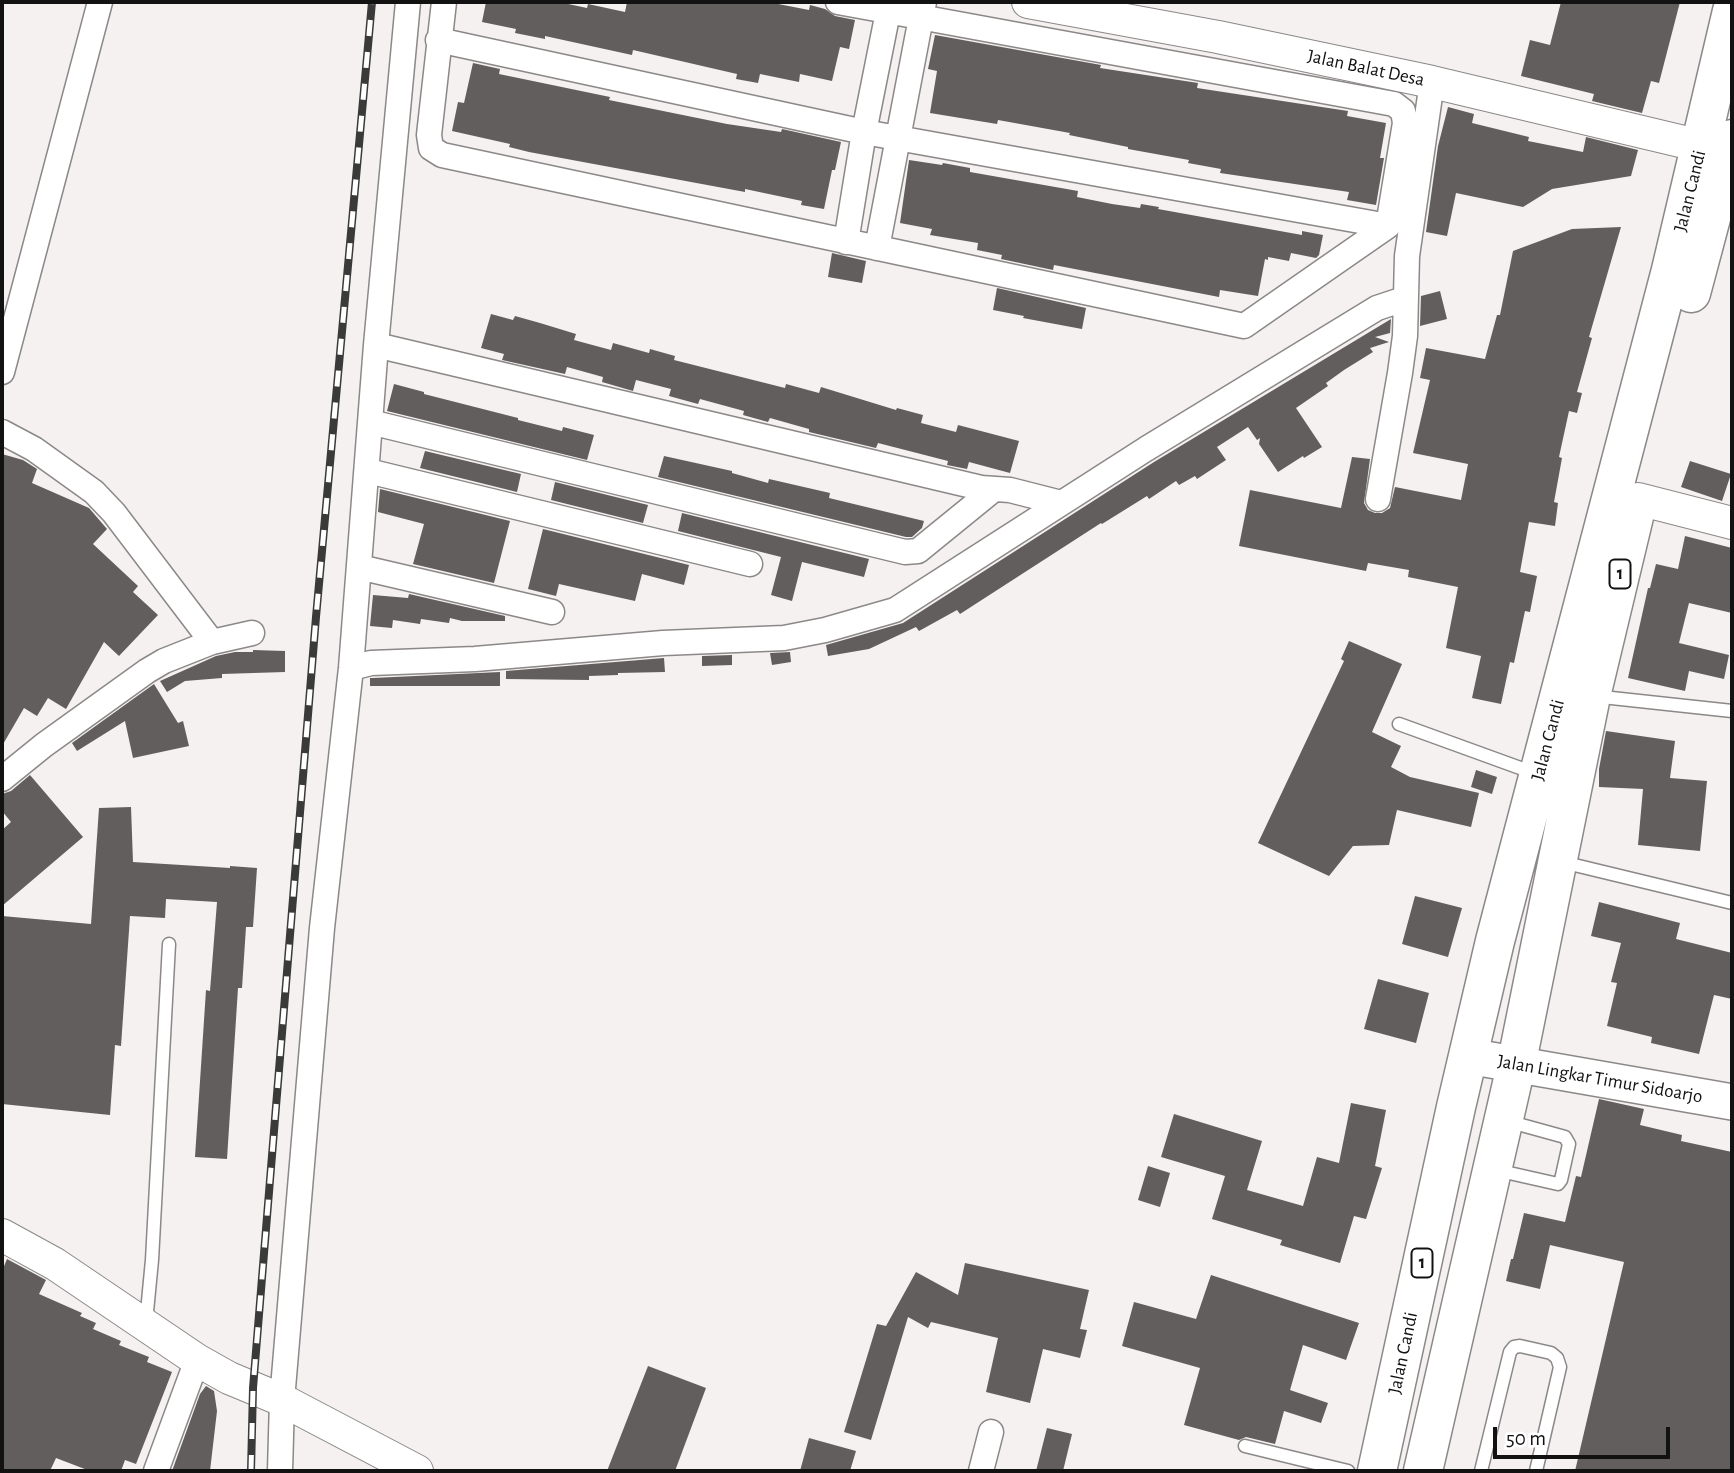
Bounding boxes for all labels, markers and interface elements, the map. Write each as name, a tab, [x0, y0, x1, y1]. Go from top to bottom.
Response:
street label: Jalan Balat Desa	[1305, 44, 1427, 92]
street label: Jalan Candi	[1669, 148, 1711, 234]
road number: 1	[1610, 560, 1630, 588]
street label: Jalan Candi	[1526, 697, 1570, 783]
street label: Jalan Lingkar Timur Sidoarjo	[1496, 1050, 1704, 1108]
road number: 1	[1412, 1248, 1432, 1278]
street label: Jalan Candi	[1383, 1310, 1423, 1396]
scale bar	[1496, 1414, 1673, 1458]
text: 50 m	[1506, 1428, 1546, 1449]

